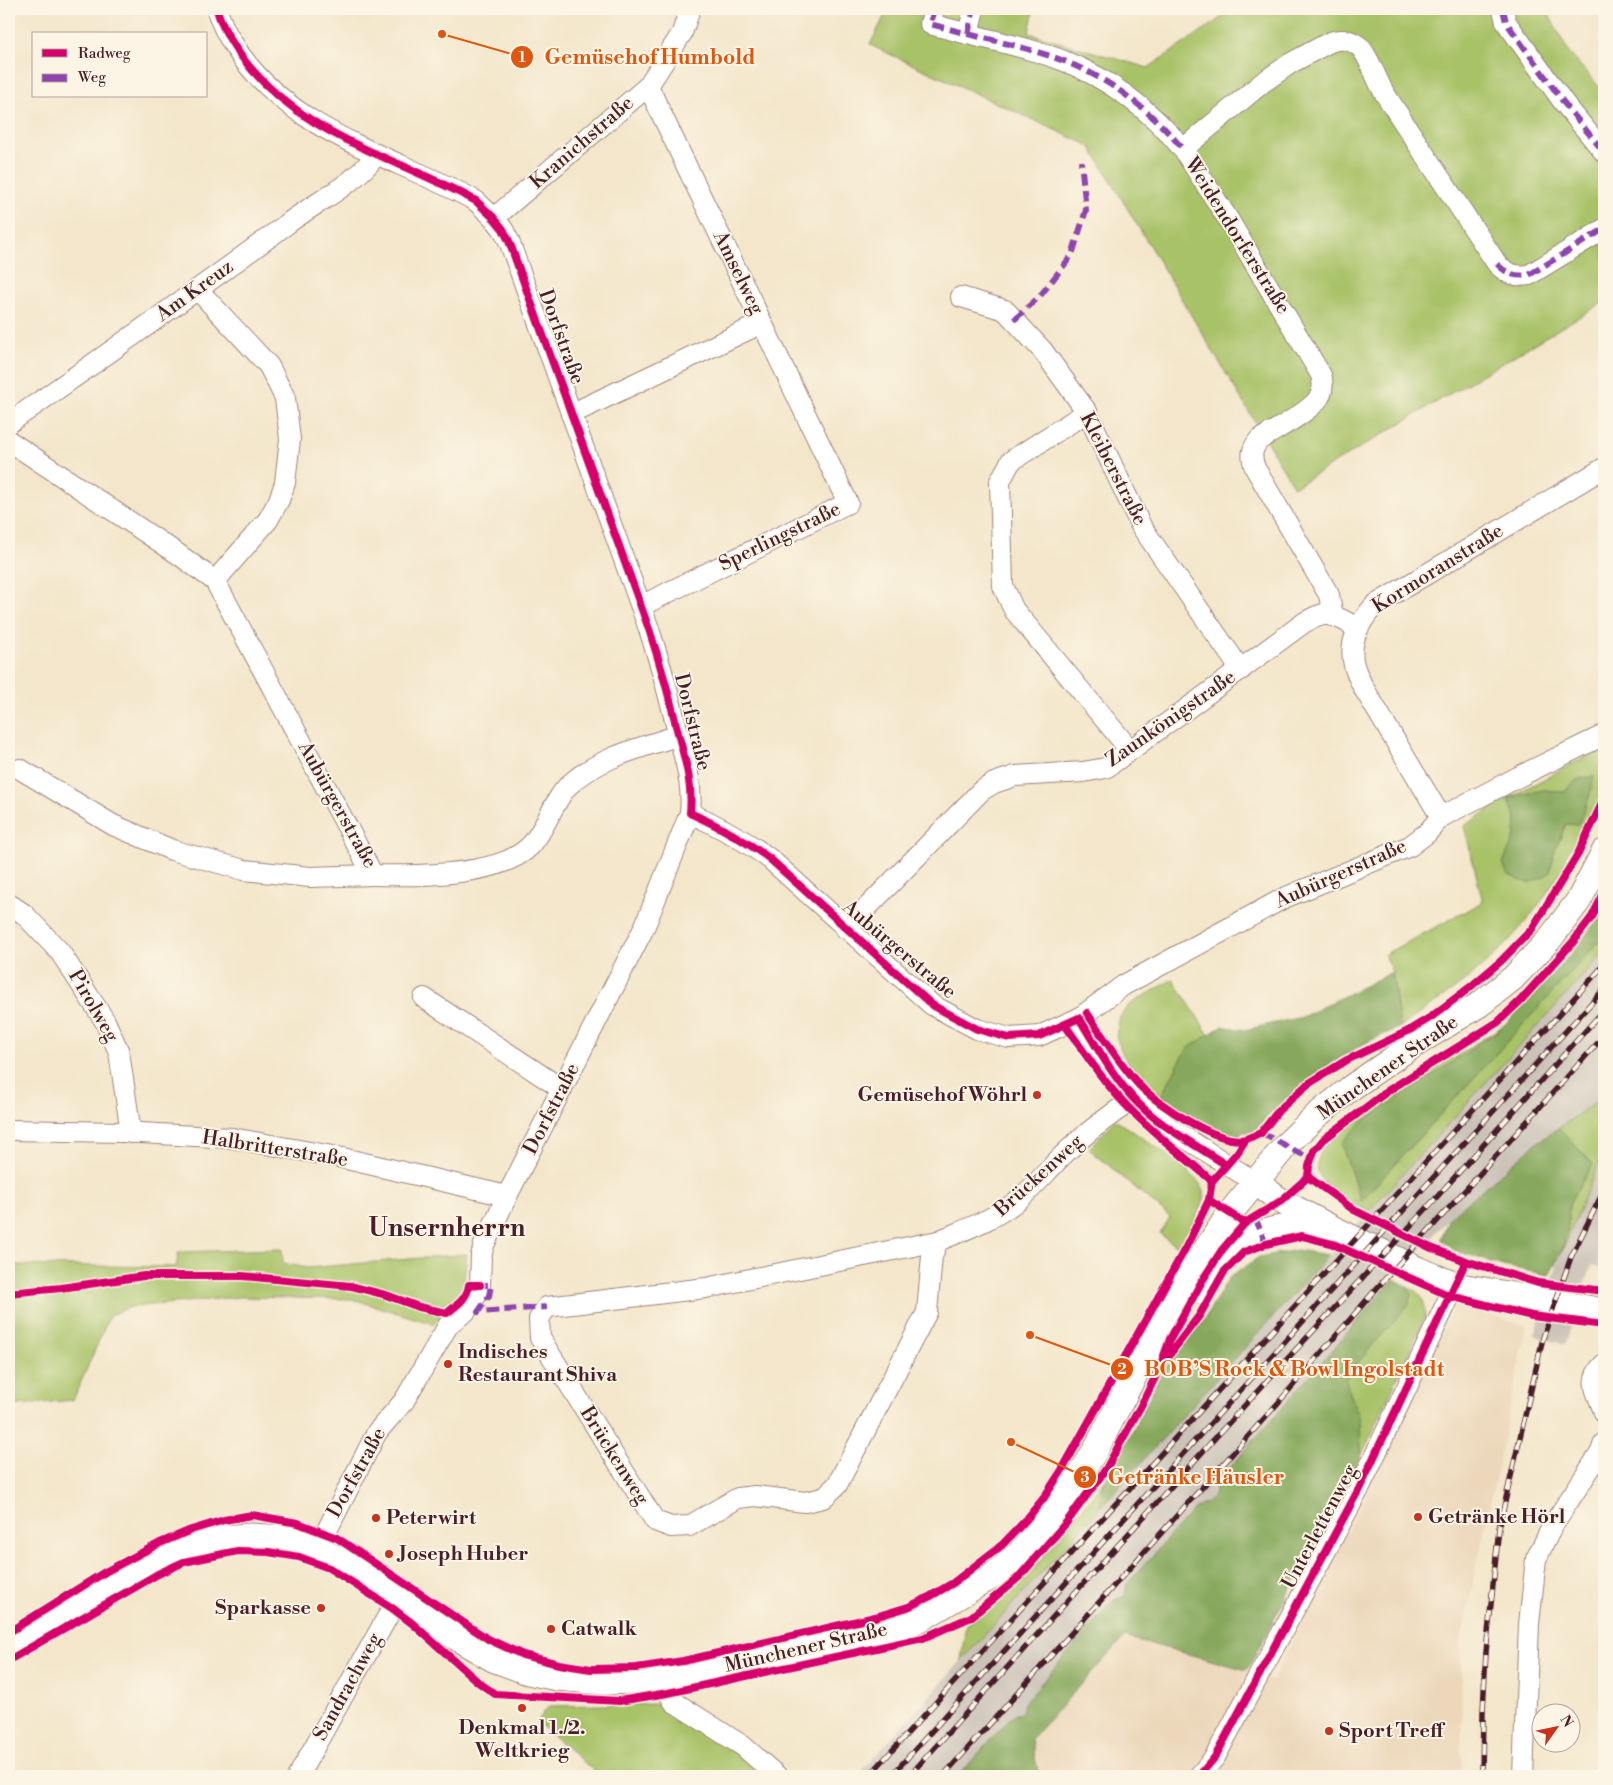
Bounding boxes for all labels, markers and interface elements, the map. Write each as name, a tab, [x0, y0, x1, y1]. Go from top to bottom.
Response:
legend	[32, 32, 208, 98]
callout: Gemüsehof Humbold	[510, 39, 766, 75]
text: Radweg	[78, 44, 131, 63]
text: Gemüsehof Humbold	[545, 45, 755, 71]
text: 1	[518, 48, 526, 67]
text: Weg	[77, 68, 106, 87]
street label: Kranichstraße	[525, 91, 639, 195]
street label: Weidendorferstraße	[1178, 152, 1295, 319]
street label: Amselweg	[707, 226, 769, 320]
street label: Am Kreuz	[151, 255, 239, 328]
street label: Dorfstraße	[532, 286, 590, 388]
street label: Kleiberstraße	[1074, 408, 1152, 530]
street label: Sperlingstraße	[715, 497, 845, 577]
street label: Kormoranstraße	[1368, 519, 1508, 619]
street label: Zaunkönigstraße	[1101, 665, 1241, 773]
street label: Dorfstraße	[668, 671, 716, 773]
street label: Aubürgerstraße	[291, 736, 382, 873]
street label: Aubürgerstraße	[1271, 834, 1411, 915]
street label: Aubürgerstraße	[836, 894, 961, 1005]
street label: Pirolweg	[62, 965, 124, 1047]
street label: Münchener Straße	[1313, 1010, 1463, 1126]
street label: Dorfstraße	[518, 1059, 586, 1159]
place label: Gemüsehof Wöhrl	[857, 1083, 1027, 1108]
marker: Gemüsehof Wöhrl	[1031, 1089, 1043, 1101]
street label: Halbritterstraße	[200, 1125, 350, 1173]
street label: Brückenweg	[989, 1129, 1089, 1223]
district label: Unsernherrn	[369, 1213, 526, 1244]
place label: Indisches Restaurant Shiva	[458, 1340, 617, 1388]
callout: BOB’S Rock & Bowl Ingolstadt	[1109, 1351, 1455, 1387]
text: BOB’S Rock & Bowl Ingolstadt	[1144, 1357, 1445, 1383]
marker: Indisches Restaurant Shiva	[442, 1358, 454, 1370]
text: 2	[1117, 1360, 1127, 1379]
street label: Brückenweg	[573, 1401, 654, 1510]
street label: Dorfstraße	[322, 1424, 392, 1522]
callout: Getränke Häusler	[1072, 1459, 1294, 1495]
street label: Unterlettenweg	[1277, 1460, 1364, 1594]
text: Getränke Häusler	[1108, 1465, 1284, 1491]
text: 3	[1080, 1468, 1090, 1487]
place label: Getränke Hörl	[1428, 1505, 1566, 1530]
place label: Peterwirt	[386, 1506, 477, 1531]
marker: Getränke Hörl	[1412, 1511, 1424, 1523]
marker: Peterwirt	[370, 1512, 382, 1524]
place label: Joseph Huber	[396, 1542, 528, 1567]
marker: Joseph Huber	[383, 1548, 395, 1560]
place label: Sparkasse	[215, 1596, 311, 1621]
marker: Sparkasse	[315, 1602, 327, 1614]
place label: Catwalk	[561, 1617, 637, 1642]
street label: Münchener Straße	[722, 1617, 890, 1679]
marker: Catwalk	[545, 1623, 557, 1635]
street label: Sandrachweg	[308, 1628, 388, 1745]
marker: Denkmal 1./2. Weltkrieg	[516, 1702, 528, 1714]
north arrow	[1530, 1702, 1580, 1752]
text: N	[1555, 1712, 1577, 1731]
place label: Denkmal 1./2. Weltkrieg	[458, 1716, 586, 1764]
place label: Sport Treff	[1339, 1719, 1446, 1744]
marker: Sport Treff	[1323, 1725, 1335, 1737]

